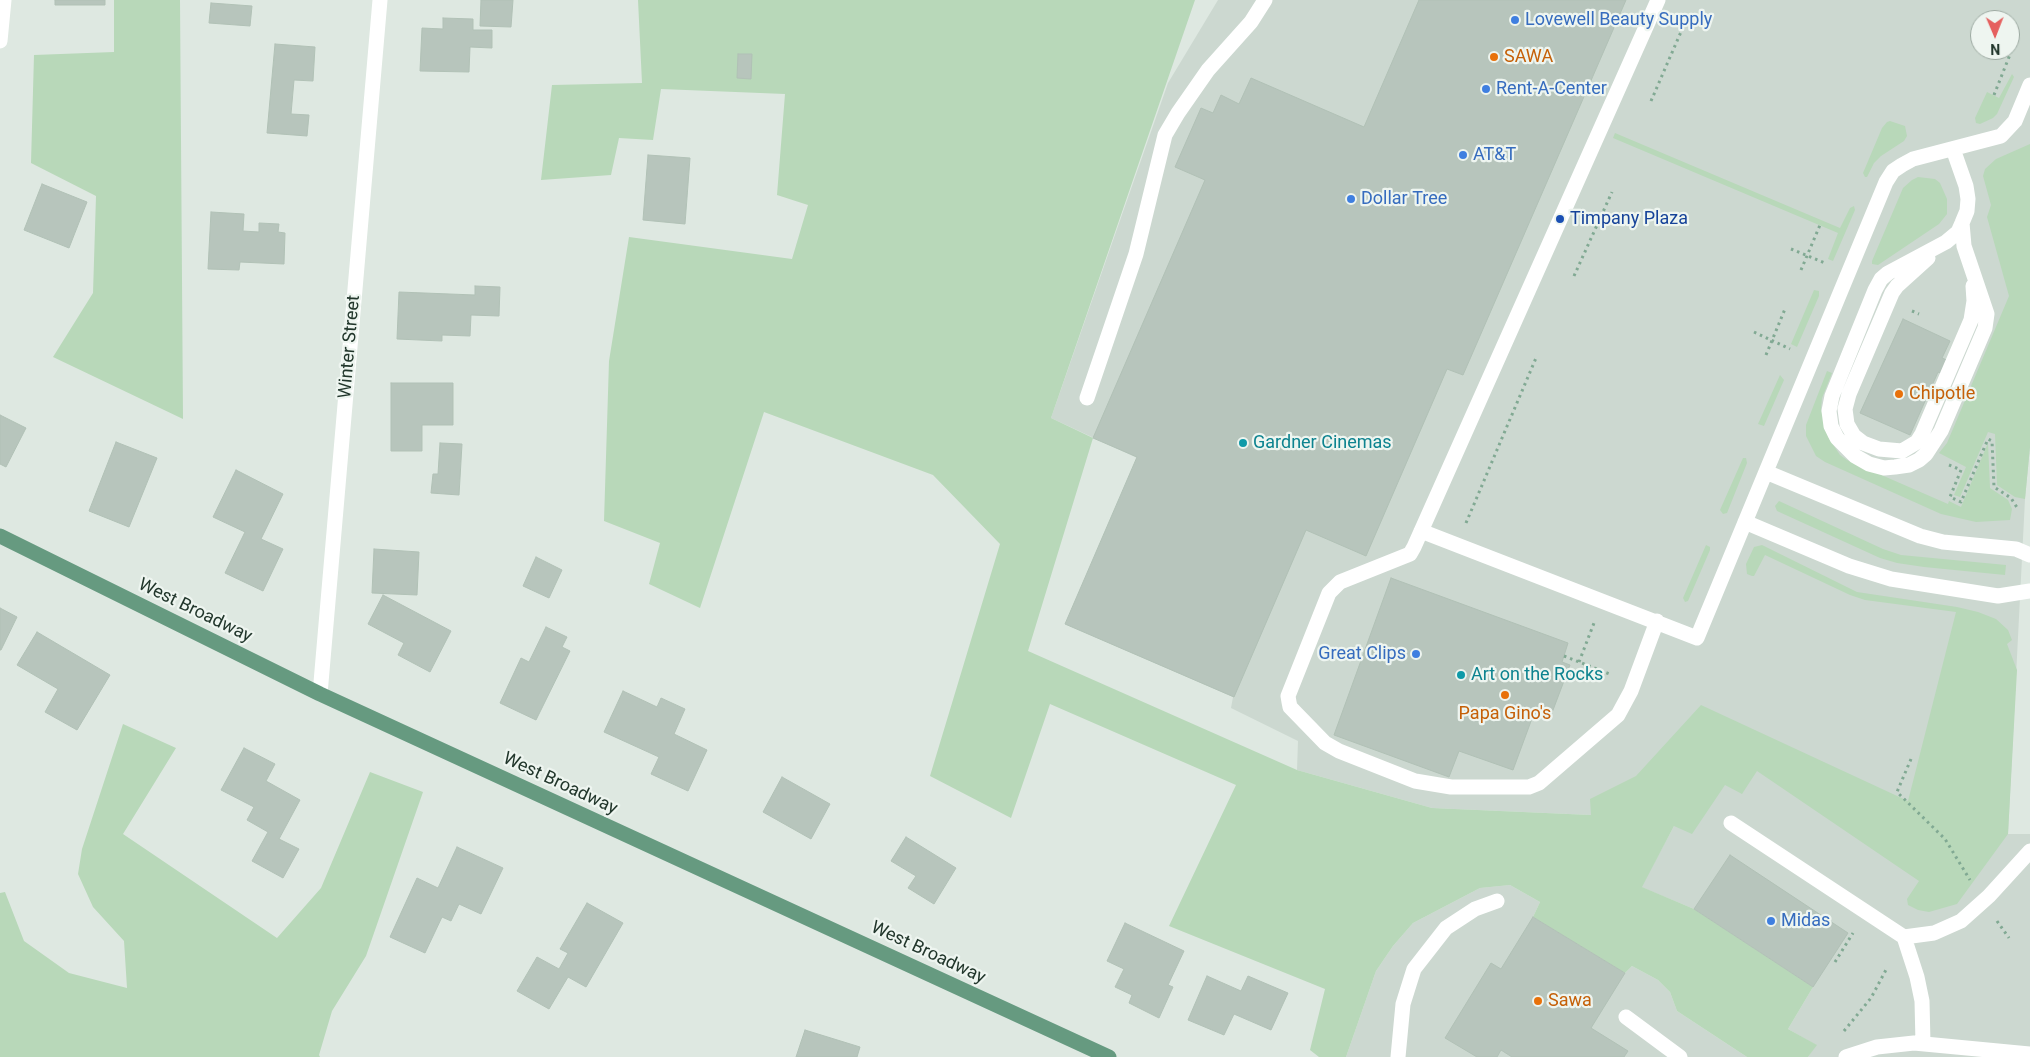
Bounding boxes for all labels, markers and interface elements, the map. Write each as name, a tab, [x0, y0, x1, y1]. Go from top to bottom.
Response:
place label: Lovewell Beauty Supply	[1525, 9, 1712, 31]
north arrow	[1970, 10, 2020, 60]
marker: Lovewell Beauty Supply	[1509, 14, 1521, 26]
text: N	[1990, 41, 2000, 57]
place label: SAWA	[1504, 46, 1553, 68]
marker: SAWA	[1488, 51, 1500, 63]
place label: Rent-A-Center	[1496, 78, 1607, 100]
marker: Rent-A-Center	[1480, 83, 1492, 95]
place label: AT&T	[1473, 144, 1516, 166]
marker: AT&T	[1457, 149, 1469, 161]
place label: Dollar Tree	[1361, 188, 1447, 210]
marker: Dollar Tree	[1345, 193, 1357, 205]
place label: Timpany Plaza	[1570, 208, 1688, 230]
marker: Timpany Plaza	[1554, 213, 1566, 225]
street label: Winter Street	[335, 294, 365, 400]
place label: Chipotle	[1909, 383, 1975, 405]
marker: Chipotle	[1893, 388, 1905, 400]
place label: Gardner Cinemas	[1253, 432, 1392, 454]
marker: Gardner Cinemas	[1237, 437, 1249, 449]
street label: West Broadway	[135, 574, 255, 648]
place label: Great Clips	[1318, 643, 1406, 665]
marker: Great Clips	[1410, 648, 1422, 660]
place label: Art on the Rocks	[1471, 664, 1603, 686]
marker: Art on the Rocks	[1455, 669, 1467, 681]
marker: Papa Gino's	[1499, 689, 1511, 701]
place label: Papa Gino's	[1459, 703, 1551, 725]
street label: West Broadway	[499, 748, 621, 820]
place label: Midas	[1781, 910, 1830, 932]
marker: Midas	[1765, 915, 1777, 927]
street label: West Broadway	[867, 917, 989, 989]
place label: Sawa	[1548, 990, 1592, 1012]
marker: Sawa	[1532, 995, 1544, 1007]

